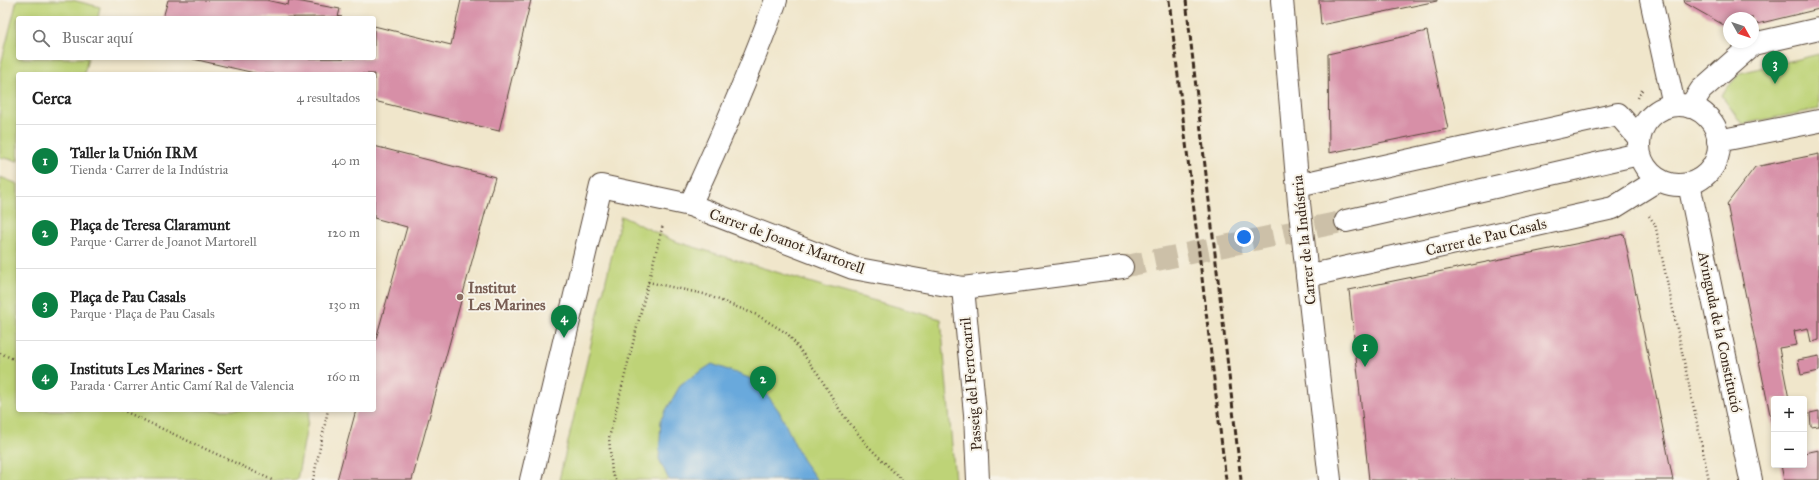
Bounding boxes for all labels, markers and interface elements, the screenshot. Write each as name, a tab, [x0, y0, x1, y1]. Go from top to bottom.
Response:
north arrow	[1723, 12, 1759, 48]
search box	[16, 16, 376, 60]
icon: search	[30, 27, 52, 49]
text: Buscar aquí	[62, 29, 133, 47]
pin: 3	[1762, 51, 1788, 84]
text: Cerca	[32, 88, 71, 109]
text: 4 resultados	[297, 90, 360, 106]
text: Taller la Unión IRM	[70, 144, 198, 162]
text: 1	[42, 153, 48, 169]
text: 40 m	[331, 153, 360, 169]
text: Tienda · Carrer de la Indústria	[70, 162, 228, 178]
street label: Carrer de la Indústria	[1288, 174, 1320, 306]
street label: Carrer de Joanot Martorell	[706, 204, 868, 279]
street label: Carrer de Pau Casals	[1424, 214, 1548, 260]
text: Plaça de Teresa Claramunt	[70, 216, 230, 234]
text: 2	[42, 225, 48, 241]
text: 120 m	[327, 225, 360, 241]
your location	[1234, 227, 1254, 247]
text: Parque · Carrer de Joanot Martorell	[70, 234, 257, 250]
street label: Avinguda de la Constitució	[1694, 249, 1746, 414]
place label: Institut Les Marines	[468, 279, 546, 314]
text: Plaça de Pau Casals	[70, 288, 186, 306]
marker: Institut Les Marines	[455, 292, 465, 302]
text: 3	[42, 297, 48, 313]
text: 130 m	[328, 297, 360, 313]
pin: 4	[551, 305, 577, 338]
text: Parque · Plaça de Pau Casals	[70, 306, 215, 322]
street label: Passeig del Ferrocarril	[956, 316, 986, 451]
pin: 1	[1352, 334, 1378, 367]
text: Instituts Les Marines - Sert	[70, 360, 243, 378]
pin: 2	[750, 366, 776, 399]
text: 4	[41, 369, 49, 385]
text: 160 m	[327, 369, 360, 385]
text: Parada · Carrer Antic Camí Ral de Valencia	[70, 378, 294, 394]
map controls	[1771, 396, 1807, 468]
button: +	[1771, 396, 1807, 432]
button: −	[1771, 432, 1807, 468]

